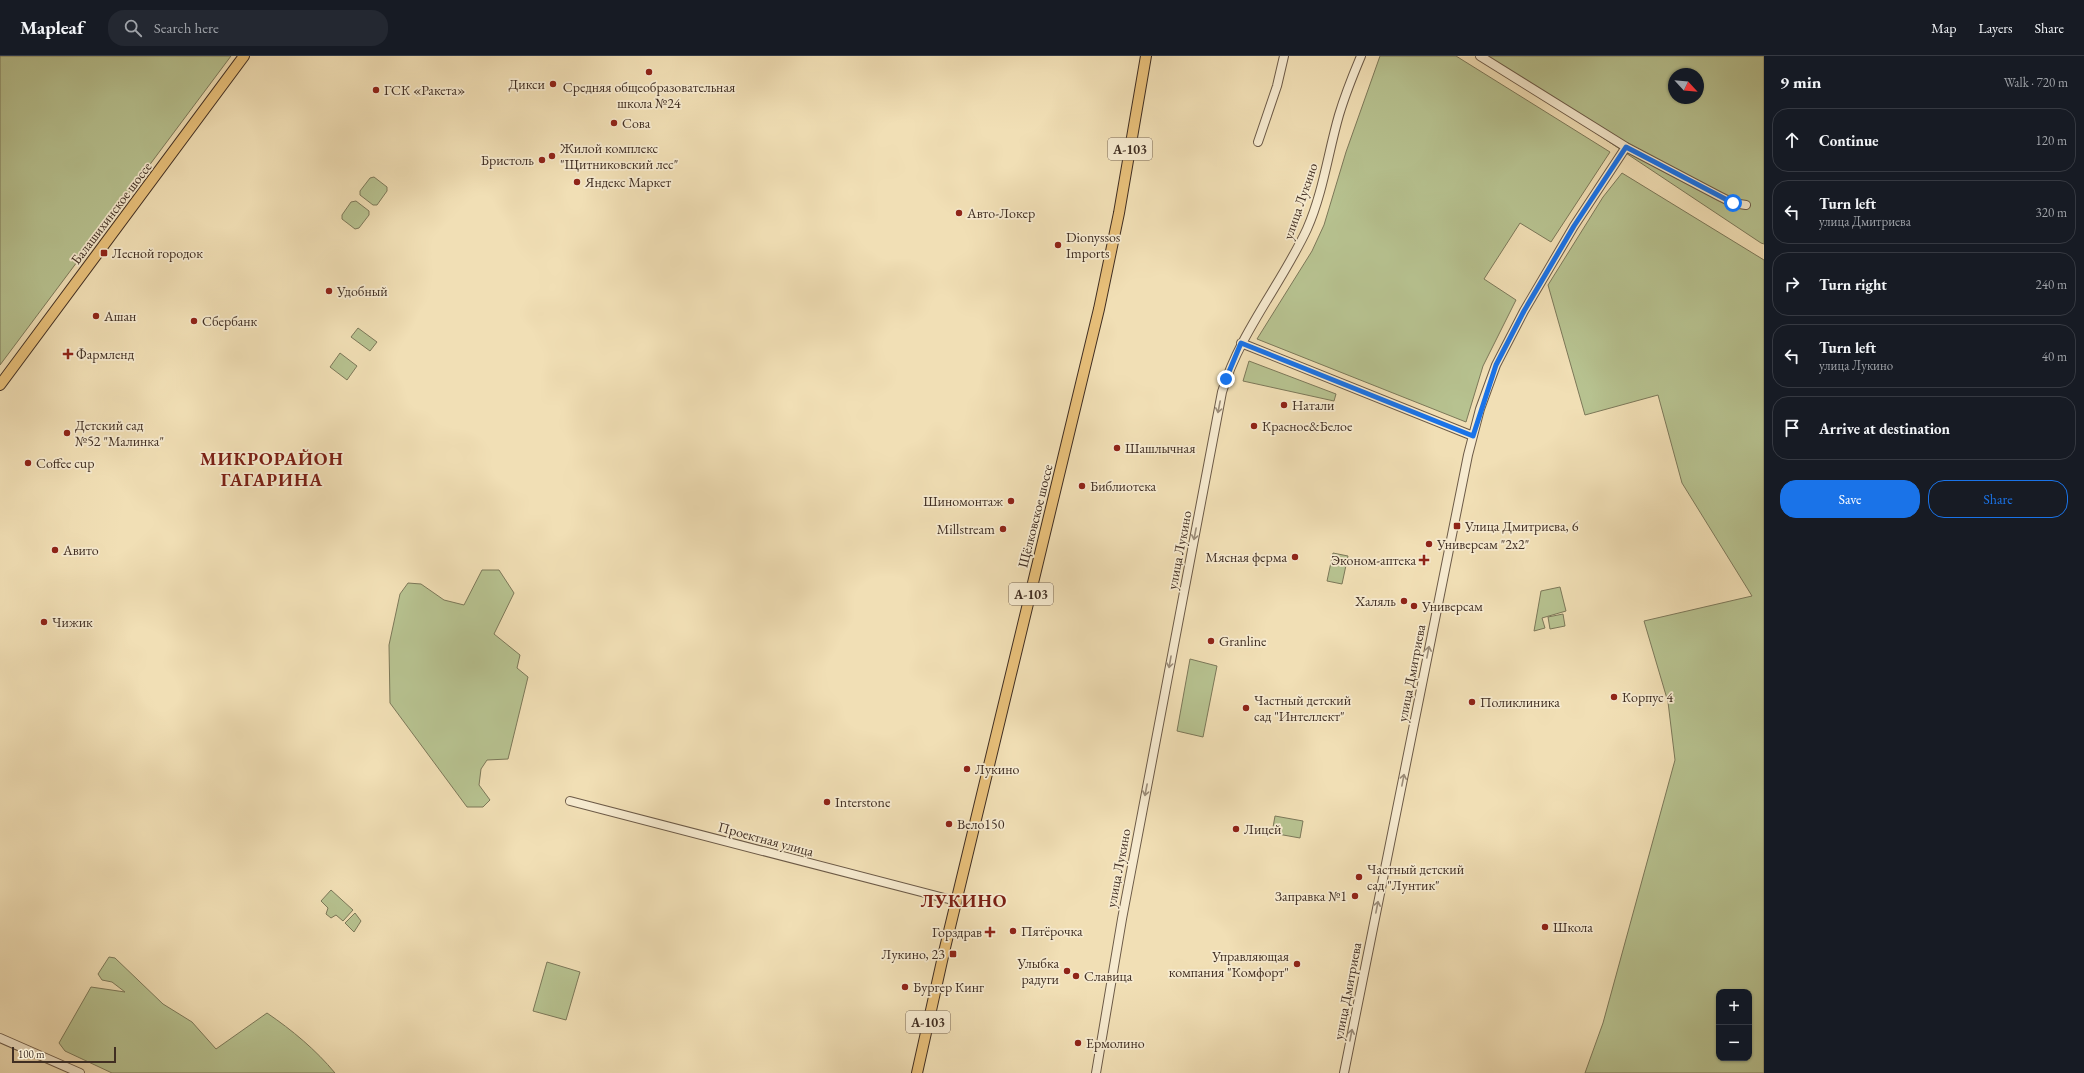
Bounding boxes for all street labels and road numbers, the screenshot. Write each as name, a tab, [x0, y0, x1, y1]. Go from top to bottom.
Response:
road number: А-103	[1108, 138, 1152, 160]
street label: Балашихинское шоссе	[67, 158, 156, 268]
street label: улица Лукино	[1278, 160, 1322, 242]
street label: Щёлковское шоссе	[1013, 462, 1057, 570]
street label: улица Лукино	[1163, 509, 1195, 591]
road number: А-103	[1009, 583, 1053, 605]
street label: улица Дмитриева	[1393, 622, 1429, 723]
street label: Проектная улица	[716, 818, 816, 861]
street label: улица Лукино	[1102, 827, 1134, 909]
street label: улица Дмитриева	[1329, 940, 1365, 1041]
road number: А-103	[906, 1011, 950, 1033]

